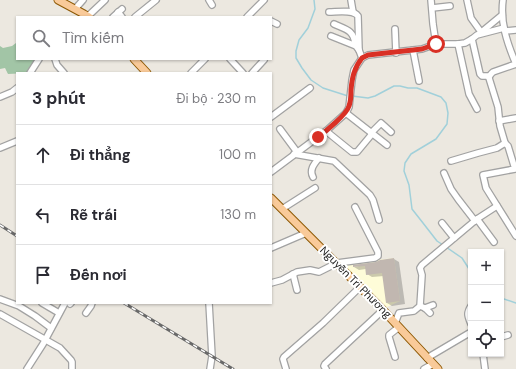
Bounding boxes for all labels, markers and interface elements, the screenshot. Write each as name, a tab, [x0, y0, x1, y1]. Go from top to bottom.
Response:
search box	[16, 16, 272, 60]
icon: search	[30, 27, 52, 49]
text: Tìm kiếm	[62, 28, 124, 48]
route start	[427, 35, 445, 53]
text: 3 phút	[32, 87, 86, 109]
text: Đi bộ · 230 m	[176, 90, 256, 107]
route end	[309, 128, 327, 146]
icon: ahead	[32, 144, 54, 166]
text: Đi thẳng	[70, 145, 131, 165]
text: 100 m	[219, 146, 256, 163]
icon: left	[32, 204, 54, 226]
text: Rẽ trái	[70, 205, 117, 225]
text: 130 m	[220, 206, 256, 223]
street label: Nguyễn Tri Phương	[317, 243, 395, 321]
map controls	[468, 249, 504, 357]
button: +	[468, 249, 504, 285]
icon: arrive	[32, 264, 54, 286]
text: Đến nơi	[70, 265, 127, 285]
button: −	[468, 285, 504, 321]
button: locate	[468, 321, 504, 357]

